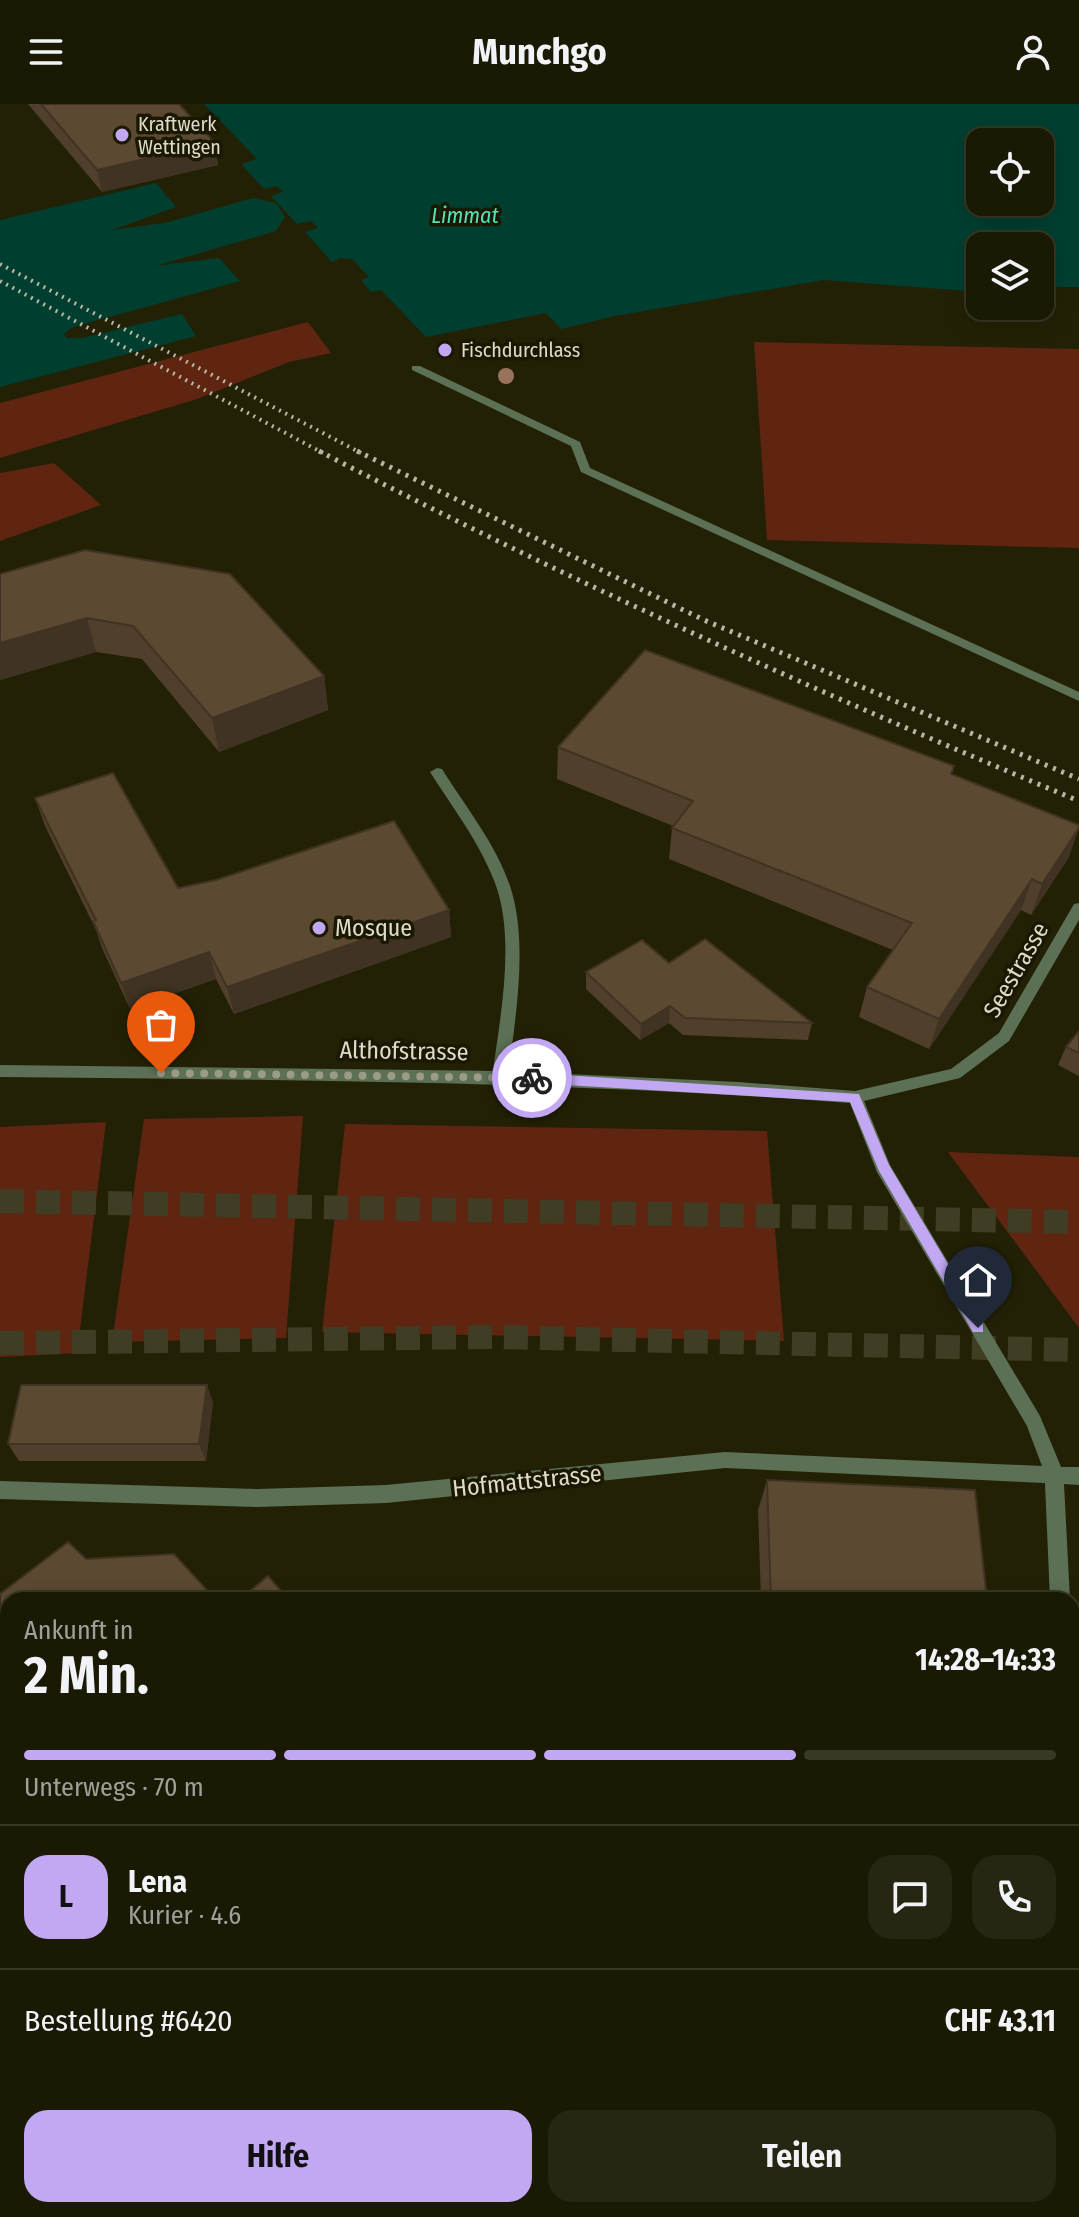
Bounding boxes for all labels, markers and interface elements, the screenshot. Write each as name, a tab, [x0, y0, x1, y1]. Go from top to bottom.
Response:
icon: menu	[24, 30, 68, 74]
text: Munchgo	[472, 30, 607, 74]
icon: person	[1011, 30, 1055, 74]
place label: Kraftwerk Wettingen	[138, 112, 221, 159]
marker: Kraftwerk Wettingen	[113, 126, 131, 144]
map controls	[966, 128, 1054, 320]
button: locate	[966, 128, 1054, 216]
water label: Limmat	[431, 202, 500, 229]
button: layers	[966, 232, 1054, 320]
place label: Fischdurchlass	[461, 338, 580, 362]
marker: Fischdurchlass	[436, 341, 454, 359]
place label: Mosque	[335, 914, 412, 942]
street label: Seestrasse	[978, 918, 1054, 1022]
marker: Mosque	[310, 919, 328, 937]
pin	[127, 991, 195, 1073]
icon: bag	[139, 1003, 183, 1047]
street label: Althofstrasse	[339, 1036, 469, 1066]
courier	[492, 1038, 572, 1118]
icon: bike	[510, 1056, 554, 1100]
pin	[944, 1246, 1012, 1328]
icon: home	[956, 1258, 1000, 1302]
street label: Hofmattstrasse	[451, 1459, 603, 1503]
text: Ankunft in	[24, 1615, 133, 1646]
text: 14:28–14:33	[915, 1642, 1056, 1678]
text: 2 Min.	[24, 1644, 149, 1707]
text: Unterwegs · 70 m	[24, 1772, 204, 1803]
button: chat	[868, 1855, 952, 1939]
button: phone	[972, 1855, 1056, 1939]
text: Lena	[128, 1864, 187, 1900]
text: L	[59, 1879, 73, 1915]
text: Kurier · 4.6	[128, 1900, 241, 1931]
text: Bestellung #6420	[24, 2003, 233, 2039]
text: CHF 43.11	[945, 2003, 1056, 2039]
button: Hilfe	[24, 2110, 532, 2202]
button: Teilen	[548, 2110, 1056, 2202]

